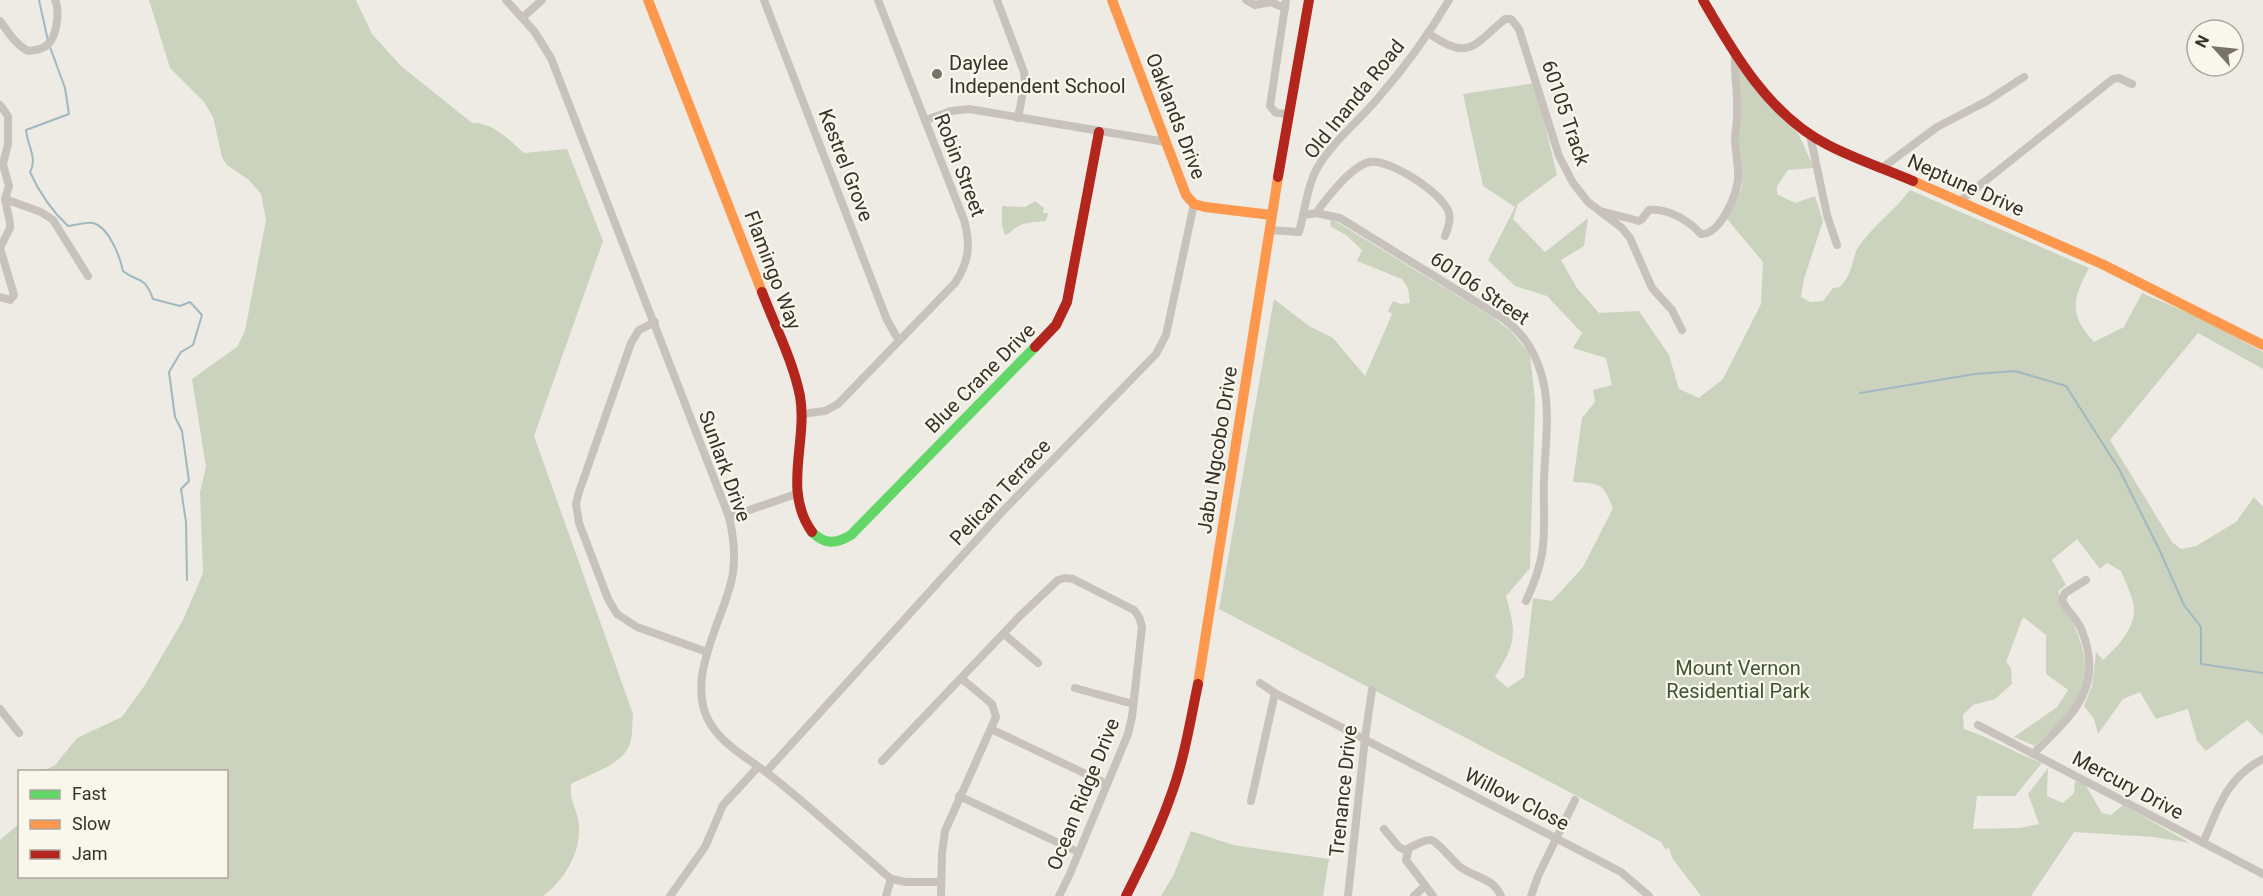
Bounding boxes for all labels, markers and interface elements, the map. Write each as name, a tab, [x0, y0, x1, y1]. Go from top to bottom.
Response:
north arrow	[2185, 18, 2245, 78]
text: N	[2191, 32, 2213, 51]
street label: Old Inanda Road	[1299, 35, 1409, 163]
street label: Oaklands Drive	[1141, 50, 1211, 182]
place label: Daylee Independent School	[949, 51, 1126, 98]
street label: 60105 Track	[1537, 57, 1596, 170]
marker: Daylee Independent School	[930, 67, 944, 81]
street label: Kestrel Grove	[814, 105, 878, 225]
street label: Robin Street	[929, 110, 991, 220]
street label: Neptune Drive	[1904, 149, 2028, 221]
street label: Flamingo Way	[739, 207, 807, 333]
street label: 60106 Street	[1426, 246, 1534, 330]
street label: Blue Crane Drive	[920, 318, 1040, 438]
street label: Jabu Ngcobo Drive	[1192, 365, 1242, 535]
street label: Sunlark Drive	[694, 407, 756, 525]
street label: Pelican Terrace	[945, 434, 1055, 550]
park label: Mount Vernon Residential Park	[1666, 656, 1811, 703]
street label: Ocean Ridge Drive	[1042, 714, 1124, 874]
street label: Trenance Drive	[1324, 724, 1362, 858]
street label: Mercury Drive	[2068, 746, 2188, 824]
street label: Willow Close	[1461, 762, 1573, 836]
legend	[18, 770, 228, 878]
text: Fast	[72, 783, 107, 804]
text: Slow	[72, 813, 111, 834]
text: Jam	[72, 843, 108, 864]

